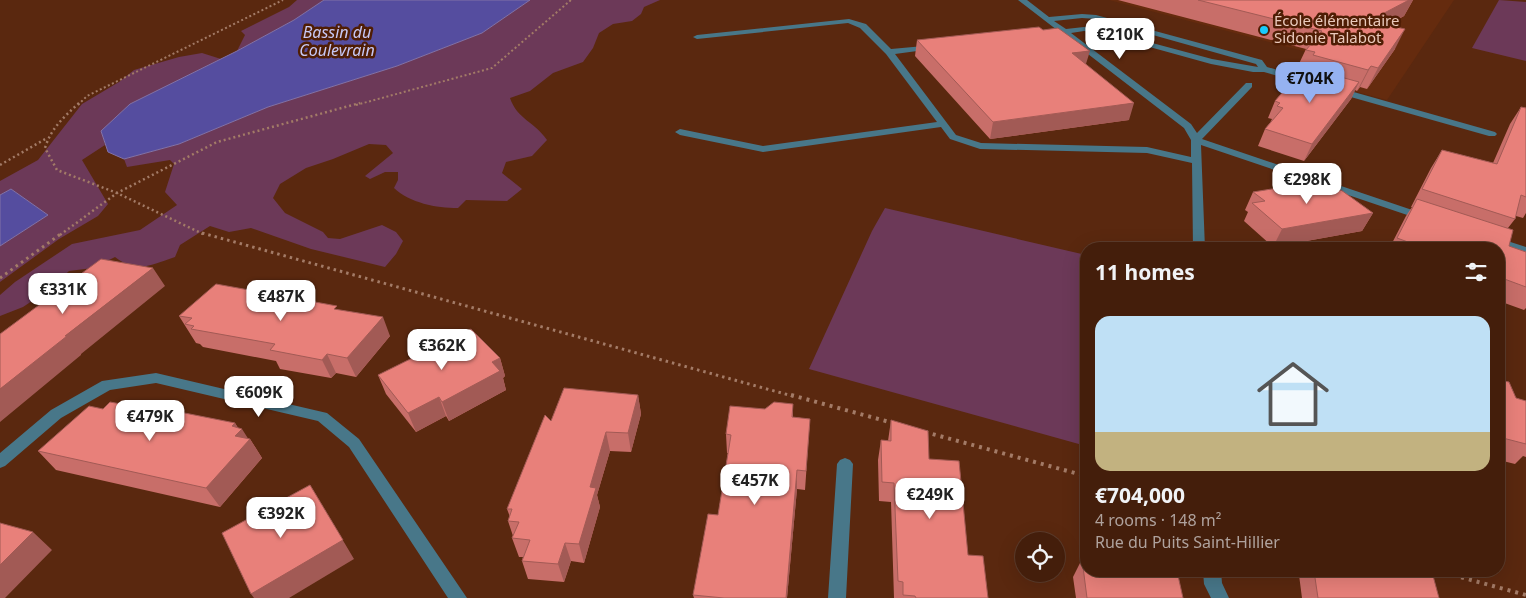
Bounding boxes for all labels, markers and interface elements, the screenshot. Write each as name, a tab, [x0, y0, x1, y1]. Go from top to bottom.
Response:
place label: École élémentaire Sidonie Talabot	[1274, 10, 1399, 47]
pin: €210K	[1085, 18, 1155, 60]
water label: Bassin du Coulevrain	[299, 21, 375, 61]
text: €210K	[1096, 23, 1144, 45]
marker: École élémentaire Sidonie Talabot	[1258, 24, 1270, 36]
pin: €704K	[1275, 62, 1345, 104]
text: €704K	[1286, 67, 1334, 89]
pin: €298K	[1272, 162, 1342, 205]
text: €298K	[1283, 168, 1331, 190]
text: 11 homes	[1095, 258, 1195, 286]
icon: filters	[1462, 258, 1490, 286]
pin: €331K	[28, 272, 98, 315]
text: €331K	[39, 278, 87, 300]
pin: €487K	[246, 280, 316, 322]
text: €487K	[257, 285, 305, 307]
pin: €362K	[407, 328, 477, 371]
text: €362K	[418, 334, 466, 356]
icon: home	[1248, 349, 1338, 439]
pin: €609K	[224, 376, 294, 418]
text: €609K	[235, 381, 283, 403]
pin: €479K	[115, 400, 185, 442]
text: €479K	[126, 405, 174, 427]
pin: €457K	[720, 464, 790, 506]
text: €457K	[731, 469, 779, 491]
pin: €249K	[895, 478, 965, 520]
text: €704,000	[1095, 481, 1185, 509]
text: €249K	[906, 483, 954, 505]
pin: €392K	[246, 496, 316, 539]
text: €392K	[257, 502, 305, 524]
text: 4 rooms · 148 m²	[1095, 509, 1221, 531]
text: Rue du Puits Saint-Hillier	[1095, 531, 1280, 553]
map controls	[1015, 532, 1065, 582]
button: locate	[1015, 532, 1065, 582]

